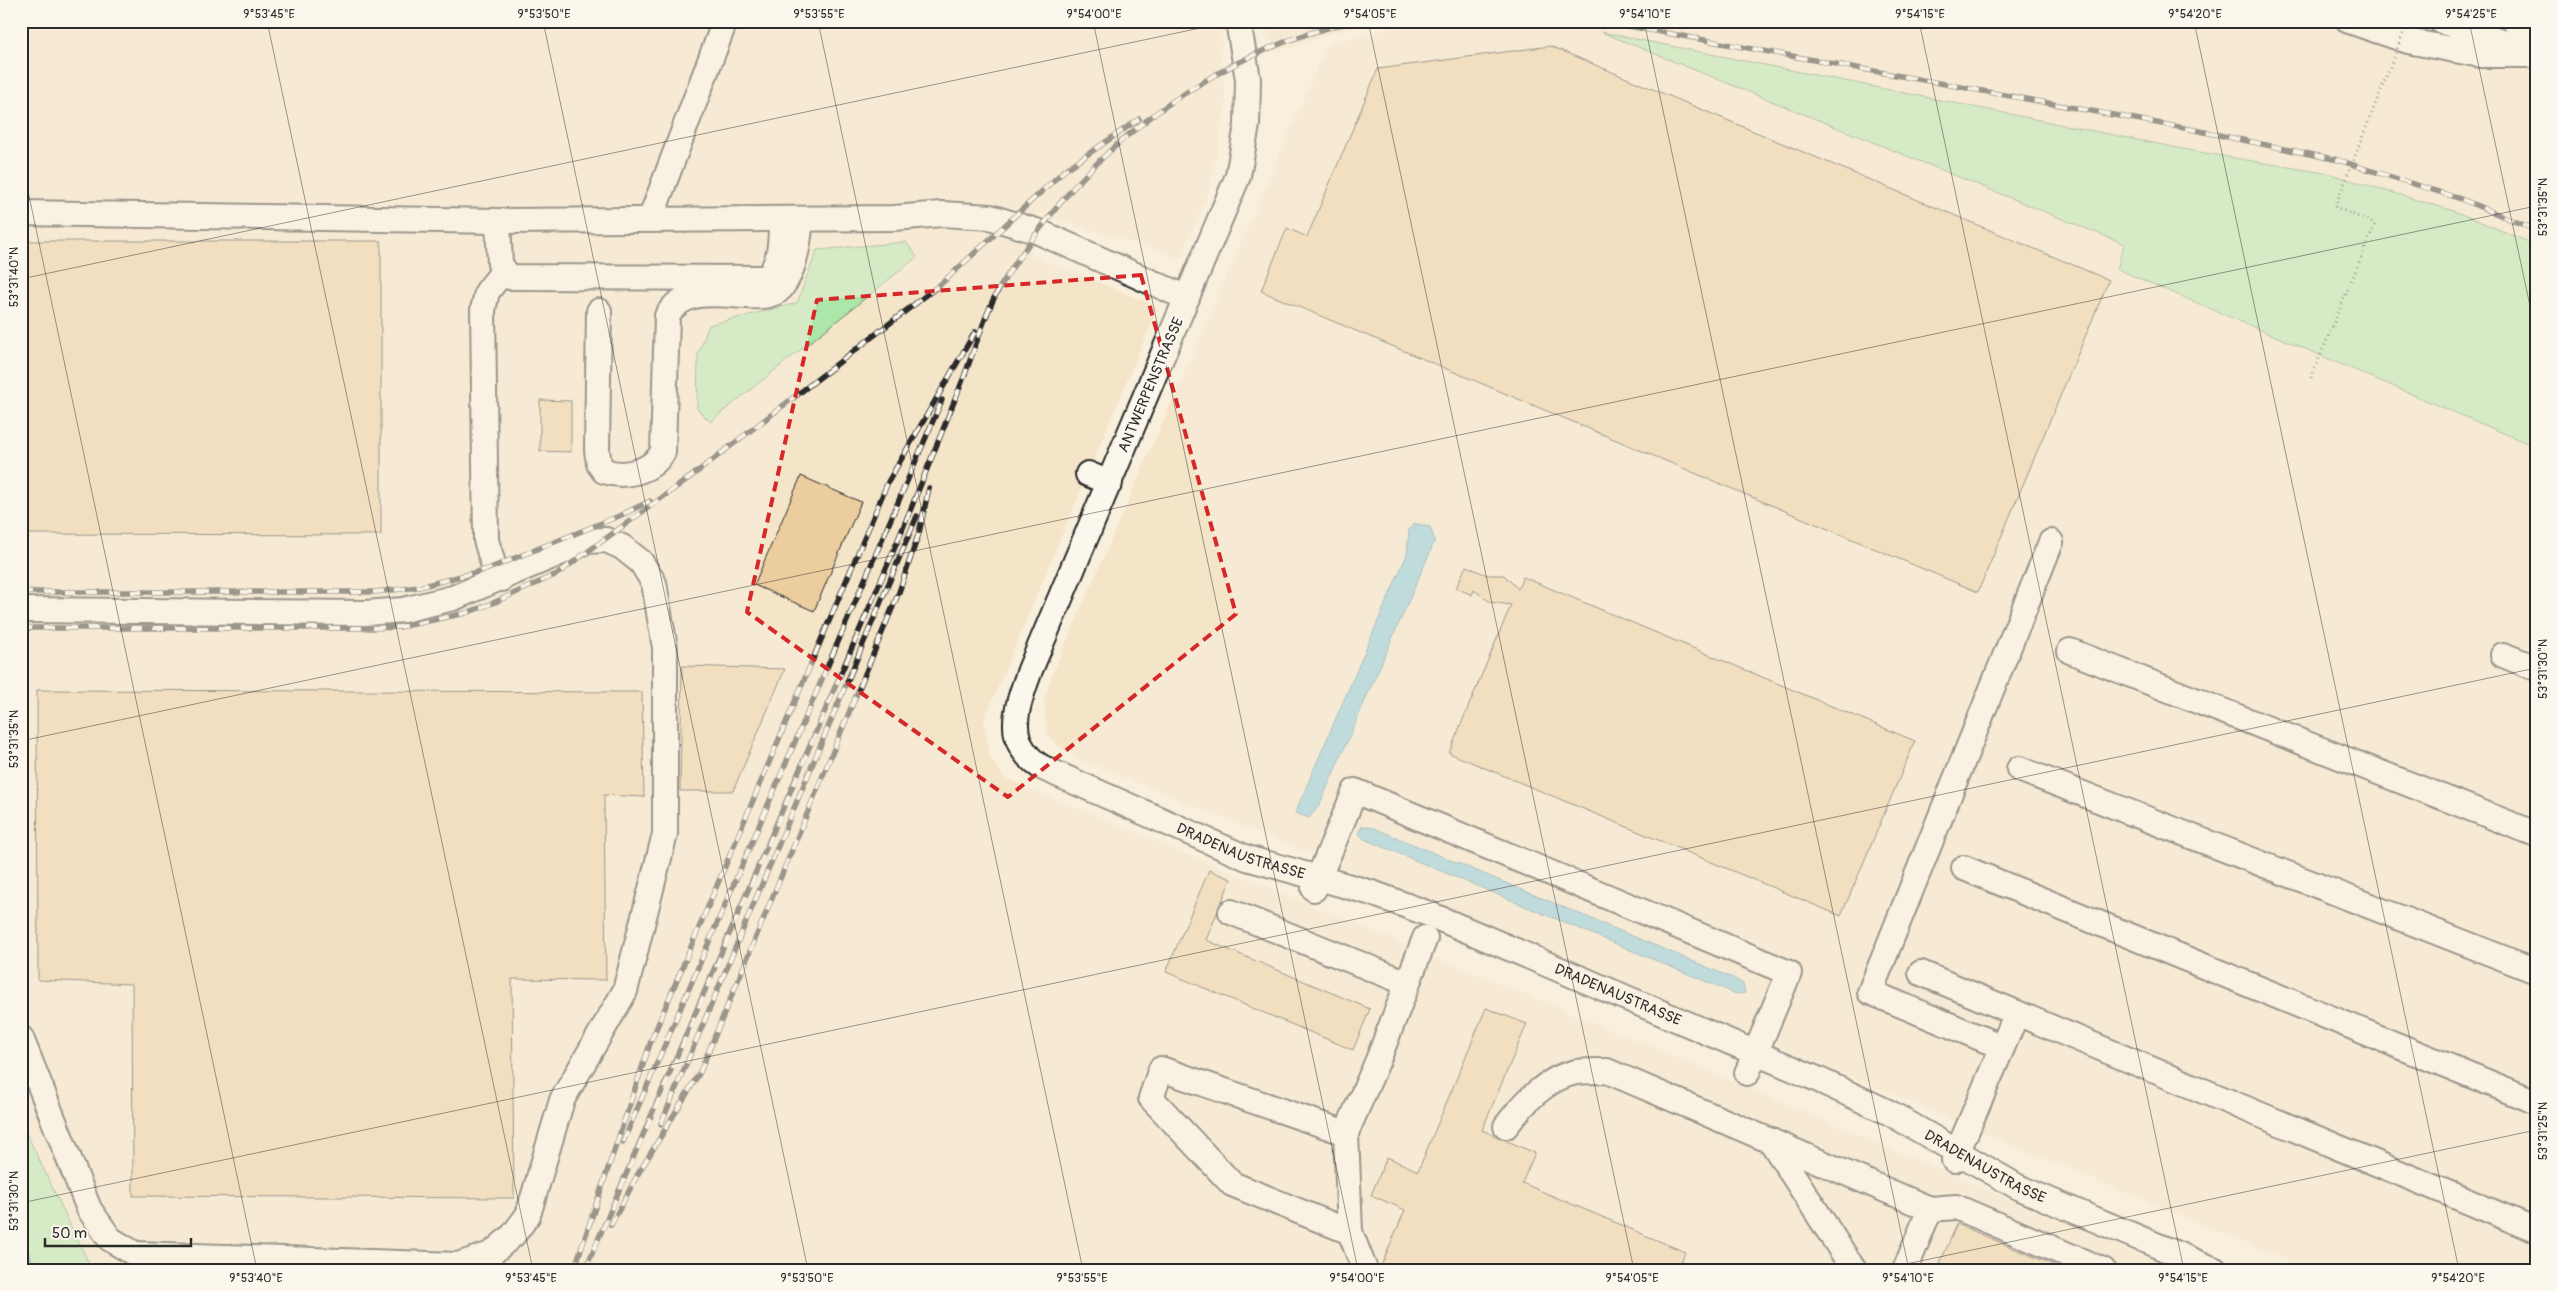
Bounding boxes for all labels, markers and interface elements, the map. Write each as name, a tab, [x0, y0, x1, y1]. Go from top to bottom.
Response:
text: 9°53'45"E	[243, 7, 295, 22]
text: 9°53'50"E	[518, 7, 570, 22]
text: 9°53'55"E	[793, 7, 845, 22]
text: 9°54'00"E	[1067, 7, 1121, 22]
text: 9°54'05"E	[1343, 7, 1397, 22]
text: 9°54'10"E	[1619, 7, 1671, 22]
text: 9°54'15"E	[1895, 7, 1945, 22]
text: 9°54'20"E	[2168, 7, 2222, 22]
text: 9°54'25"E	[2445, 7, 2497, 22]
text: 53°31'35"N	[2536, 178, 2551, 236]
text: 53°31'40"N	[7, 247, 22, 307]
street label: ANTWERPENSTRASSE	[1114, 314, 1188, 455]
text: 53°31'30"N	[2536, 639, 2551, 699]
text: 53°31'35"N	[7, 710, 22, 768]
street label: DRADENAUSTRASSE	[1174, 819, 1308, 883]
street label: DRADENAUSTRASSE	[1552, 959, 1685, 1030]
text: 53°31'25"N	[2536, 1102, 2551, 1160]
street label: DRADENAUSTRASSE	[1921, 1125, 2049, 1207]
text: 53°31'30"N	[7, 1171, 22, 1231]
scale bar	[45, 1216, 191, 1248]
text: 50 m	[52, 1224, 87, 1243]
text: 9°53'40"E	[229, 1271, 283, 1286]
text: 9°53'45"E	[505, 1271, 557, 1286]
text: 9°53'50"E	[781, 1271, 833, 1286]
text: 9°53'55"E	[1056, 1271, 1108, 1286]
text: 9°54'00"E	[1330, 1271, 1384, 1286]
text: 9°54'05"E	[1605, 1271, 1659, 1286]
text: 9°54'10"E	[1882, 1271, 1934, 1286]
text: 9°54'15"E	[2158, 1271, 2208, 1286]
text: 9°54'20"E	[2431, 1271, 2485, 1286]

